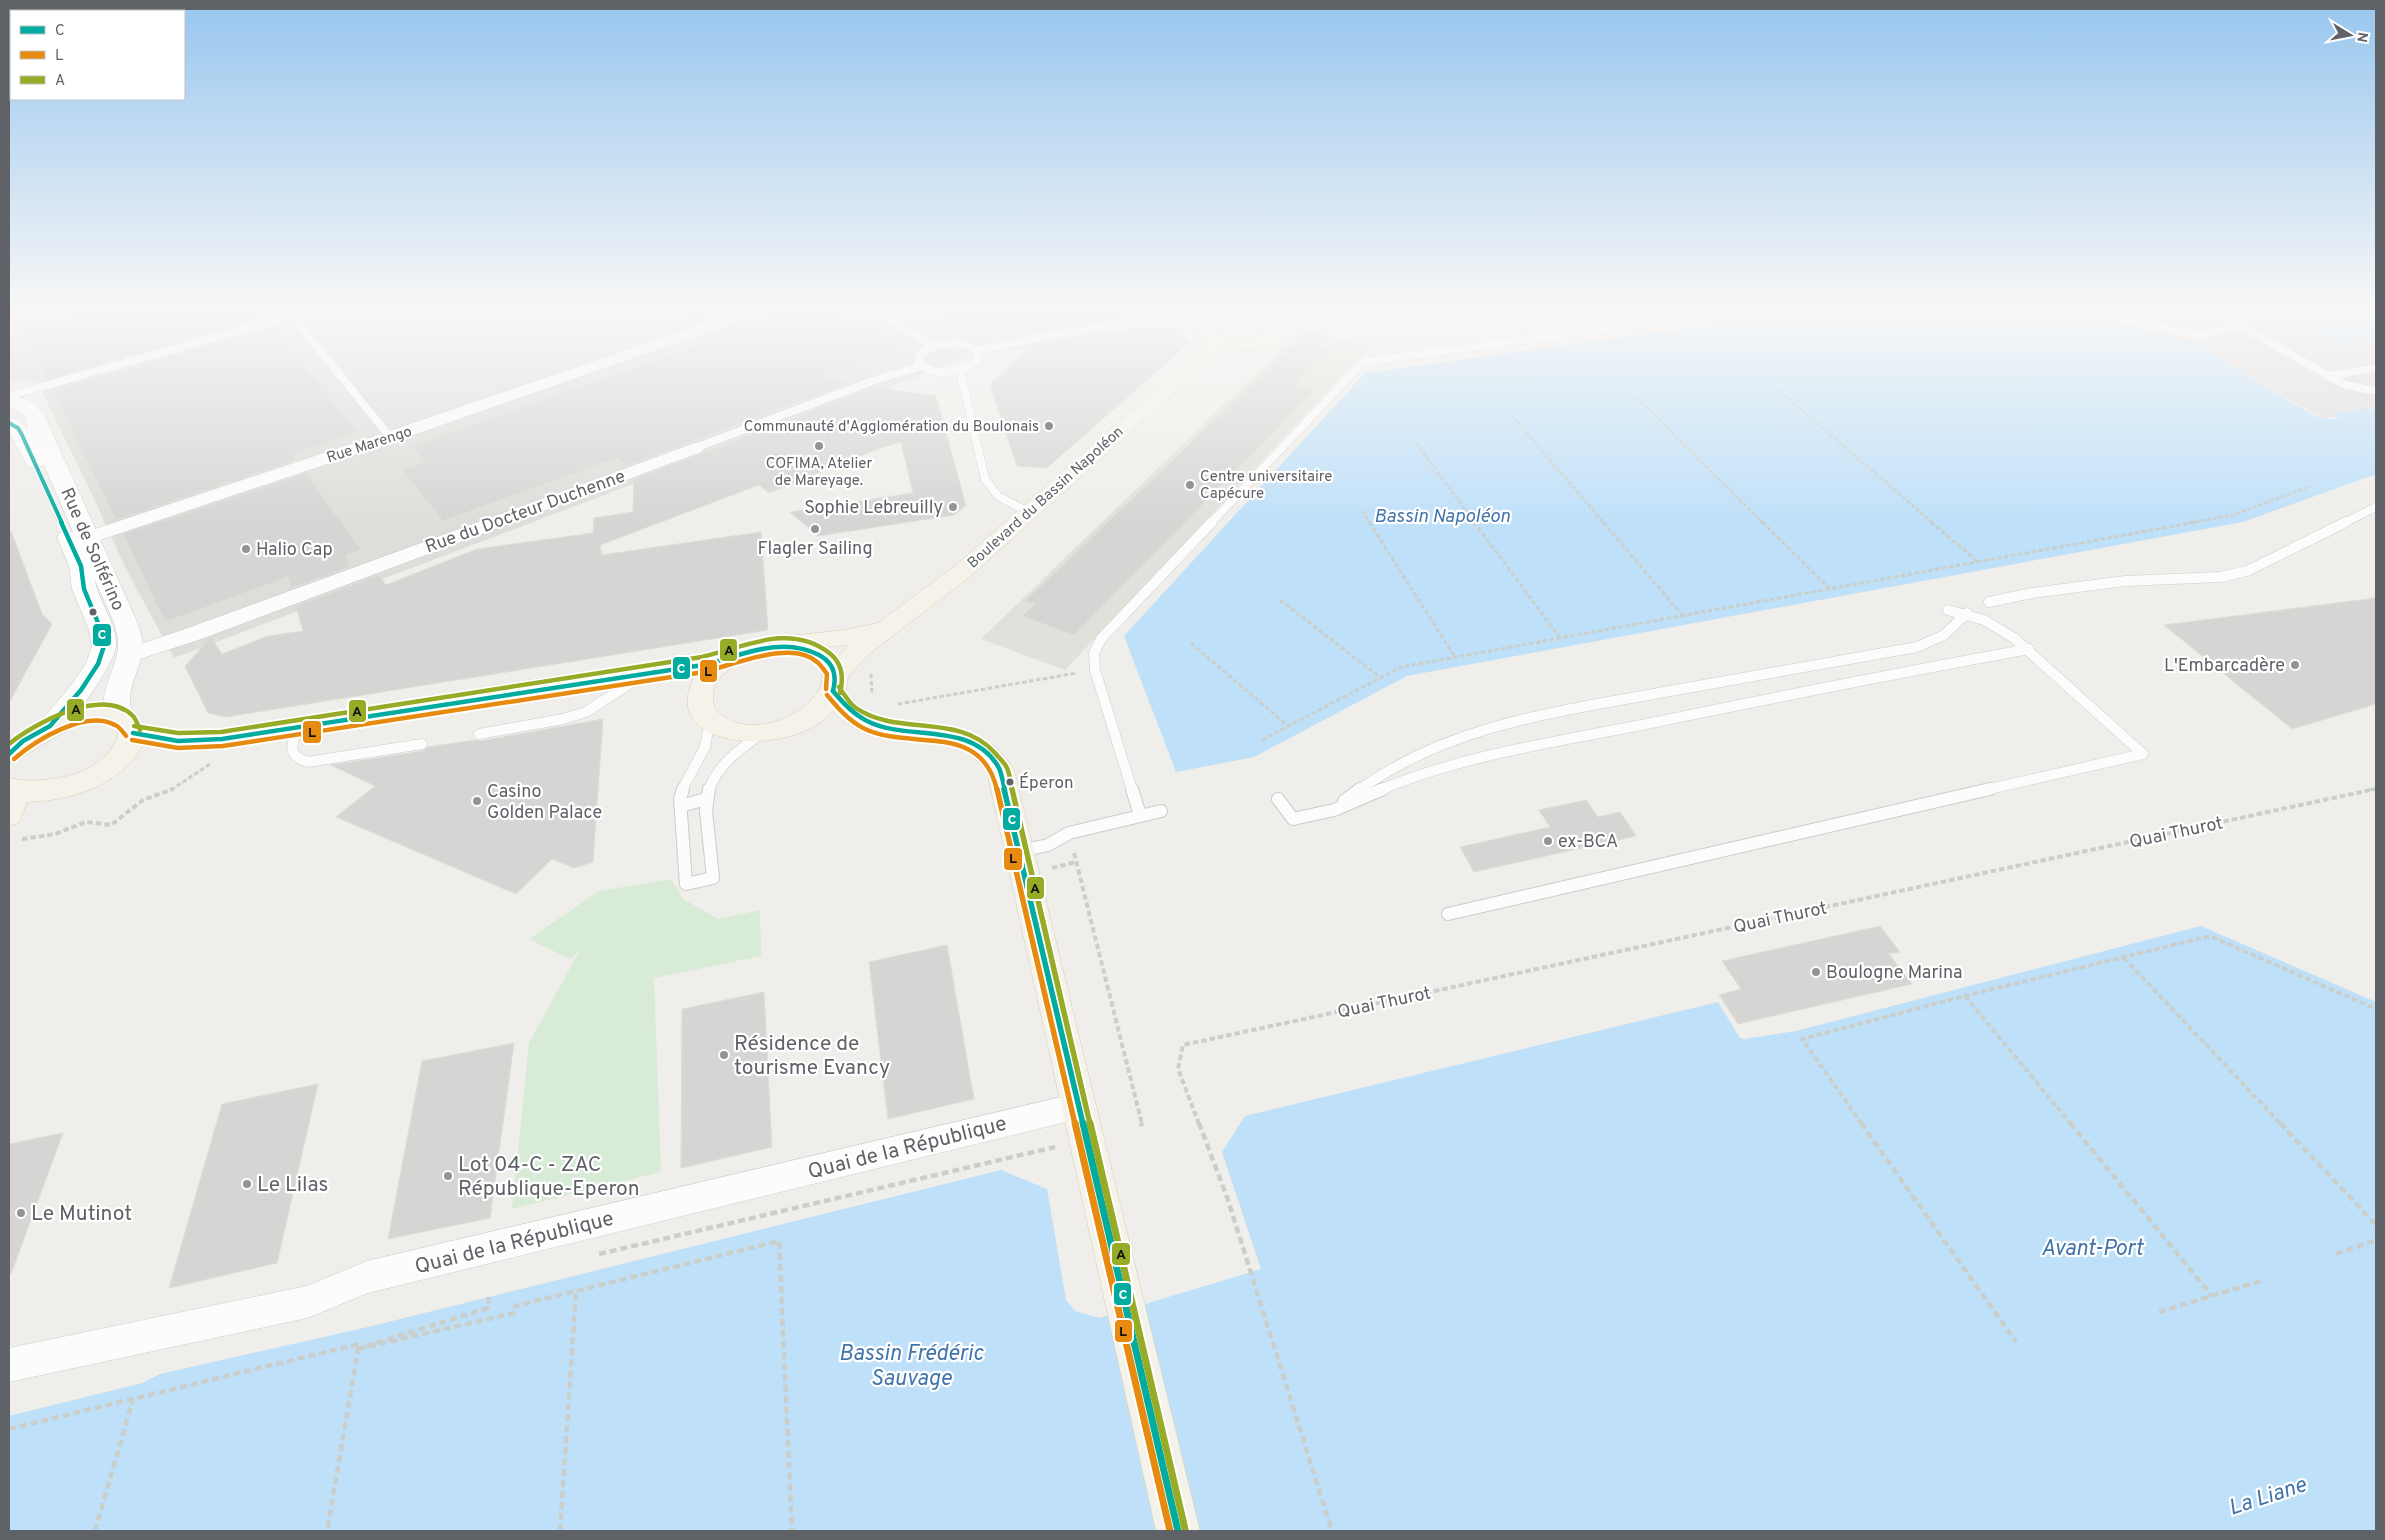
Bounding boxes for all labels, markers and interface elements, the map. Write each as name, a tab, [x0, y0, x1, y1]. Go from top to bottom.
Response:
legend	[10, 10, 185, 100]
north arrow	[2325, 10, 2375, 60]
text: C	[55, 22, 65, 41]
text: N	[2352, 31, 2371, 43]
text: L	[55, 47, 63, 66]
text: A	[55, 72, 65, 91]
place label: Communauté d'Agglomération du Boulonais	[744, 418, 1039, 437]
marker: Communauté d'Agglomération du Boulonais	[1043, 420, 1055, 432]
street label: Rue Marengo	[324, 423, 414, 468]
street label: Boulevard du Bassin Napoléon	[964, 423, 1128, 573]
marker: COFIMA, Atelier de Mareyage.	[813, 440, 825, 452]
place label: COFIMA, Atelier de Mareyage.	[766, 455, 872, 491]
street label: Rue du Docteur Duchenne	[422, 465, 629, 559]
place label: Centre universitaire Capécure	[1200, 468, 1332, 504]
marker: Centre universitaire Capécure	[1184, 479, 1196, 491]
street label: Rue de Solférino	[54, 485, 129, 615]
place label: Sophie Lebreuilly	[804, 497, 943, 520]
marker: Sophie Lebreuilly	[947, 501, 959, 513]
water label: Bassin Napoléon	[1374, 505, 1511, 529]
marker: Flagler Sailing	[809, 523, 821, 535]
place label: Flagler Sailing	[757, 538, 873, 561]
place label: Halio Cap	[256, 539, 333, 562]
marker: Halio Cap	[240, 543, 252, 555]
unlabelled marker	[88, 607, 98, 617]
line badge: C	[92, 623, 112, 647]
text: C	[98, 627, 107, 644]
line badge: A	[719, 638, 738, 662]
text: A	[724, 643, 734, 660]
place label: L'Embarcadère	[2164, 655, 2285, 678]
line badge: C	[672, 656, 691, 680]
line badge: L	[699, 659, 718, 683]
marker: L'Embarcadère	[2289, 659, 2301, 671]
text: C	[677, 661, 686, 678]
text: L	[704, 664, 712, 681]
line badge: A	[66, 698, 85, 722]
line badge: A	[348, 699, 367, 723]
text: A	[71, 702, 81, 719]
text: A	[352, 704, 362, 721]
line badge: L	[302, 720, 322, 744]
text: L	[308, 725, 316, 742]
place label: Éperon	[1019, 772, 1073, 795]
marker: Éperon	[1005, 777, 1015, 787]
place label: Casino Golden Palace	[487, 781, 602, 825]
marker: Casino Golden Palace	[471, 795, 483, 807]
line badge: C	[1002, 807, 1021, 831]
text: C	[1008, 812, 1017, 829]
street label: Quai Thurot	[2127, 812, 2225, 855]
place label: ex-BCA	[1558, 831, 1618, 854]
marker: ex-BCA	[1542, 835, 1554, 847]
line badge: L	[1003, 847, 1023, 871]
text: L	[1009, 851, 1017, 868]
line badge: A	[1026, 876, 1045, 900]
text: A	[1030, 881, 1040, 898]
street label: Quai Thurot	[1731, 897, 1829, 940]
place label: Boulogne Marina	[1826, 962, 1963, 985]
marker: Boulogne Marina	[1810, 966, 1822, 978]
street label: Quai Thurot	[1335, 982, 1433, 1025]
place label: Résidence de tourisme Evancy	[734, 1031, 890, 1082]
marker: Résidence de tourisme Evancy	[718, 1049, 730, 1061]
street label: Quai de la République	[805, 1111, 1010, 1186]
place label: Lot 04-C - ZAC République-Eperon	[458, 1152, 640, 1203]
marker: Lot 04-C - ZAC République-Eperon	[442, 1170, 454, 1182]
place label: Le Lilas	[257, 1172, 328, 1199]
marker: Le Lilas	[241, 1178, 253, 1190]
place label: Le Mutinot	[31, 1201, 132, 1228]
street label: Quai de la République	[412, 1206, 617, 1281]
marker: Le Mutinot	[15, 1207, 27, 1219]
water label: Avant-Port	[2041, 1236, 2144, 1263]
line badge: A	[1111, 1242, 1131, 1266]
text: A	[1116, 1247, 1126, 1264]
line badge: C	[1113, 1282, 1132, 1306]
text: C	[1119, 1287, 1128, 1304]
line badge: L	[1114, 1319, 1133, 1343]
text: L	[1119, 1324, 1127, 1341]
water label: Bassin Frédéric Sauvage	[839, 1341, 984, 1393]
water label: La Liane	[2225, 1472, 2311, 1523]

